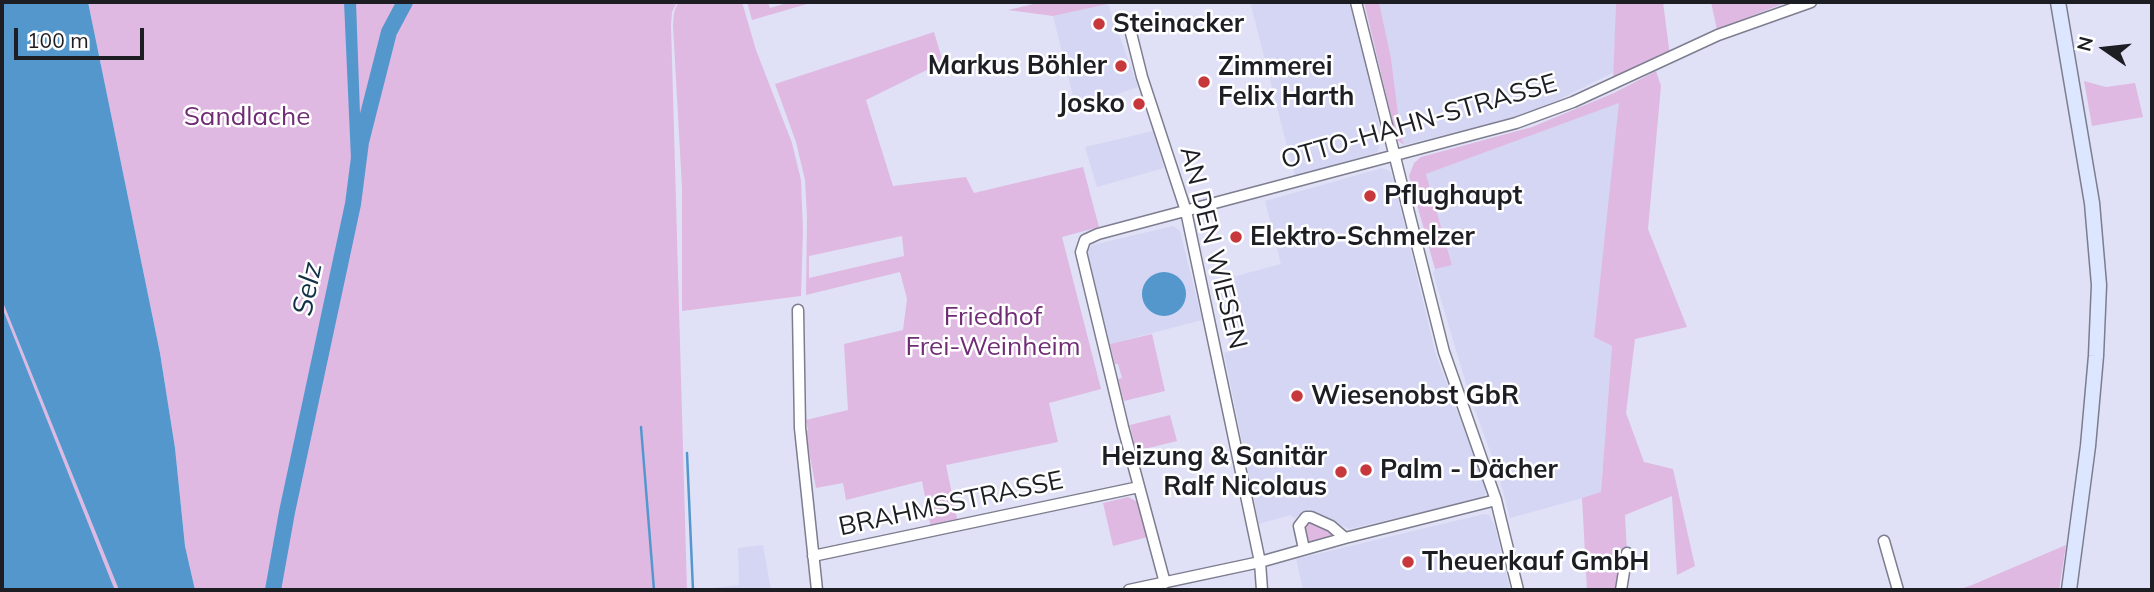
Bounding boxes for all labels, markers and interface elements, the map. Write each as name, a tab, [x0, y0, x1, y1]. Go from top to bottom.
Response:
place label: Steinacker	[1113, 8, 1244, 40]
scale bar	[18, 14, 147, 58]
north arrow	[2070, 14, 2140, 84]
marker: Steinacker	[1091, 16, 1107, 32]
text: 100 m	[27, 27, 89, 53]
text: N	[2071, 34, 2098, 54]
place label: Markus Böhler	[928, 50, 1107, 82]
place label: Zimmerei Felix Harth	[1218, 51, 1354, 112]
marker: Markus Böhler	[1113, 58, 1129, 74]
street label: OTTO-HAHN-STRASSE	[1277, 68, 1561, 176]
marker: Zimmerei Felix Harth	[1196, 74, 1212, 90]
place label: Josko	[1058, 88, 1125, 120]
marker: Josko	[1131, 96, 1147, 112]
park label: Sandlache	[184, 101, 310, 133]
street label: AN DEN WIESEN	[1173, 143, 1253, 353]
place label: Pflughaupt	[1384, 180, 1522, 212]
marker: Pflughaupt	[1362, 188, 1378, 204]
place label: Elektro-Schmelzer	[1250, 221, 1475, 253]
marker: Elektro-Schmelzer	[1228, 229, 1244, 245]
water label: Selz	[286, 259, 330, 319]
park label: Friedhof Frei-Weinheim	[905, 301, 1081, 362]
place label: Wiesenobst GbR	[1311, 380, 1519, 412]
marker: Wiesenobst GbR	[1289, 388, 1305, 404]
place label: Heizung & Sanitär Ralf Nicolaus	[1101, 441, 1327, 503]
place label: Palm - Dächer	[1380, 454, 1558, 486]
marker: Palm - Dächer	[1358, 462, 1374, 478]
marker: Heizung & Sanitär Ralf Nicolaus	[1333, 464, 1349, 480]
street label: BRAHMSSTRASSE	[836, 465, 1066, 543]
place label: Theuerkauf GmbH	[1422, 546, 1649, 578]
marker: Theuerkauf GmbH	[1400, 554, 1416, 570]

